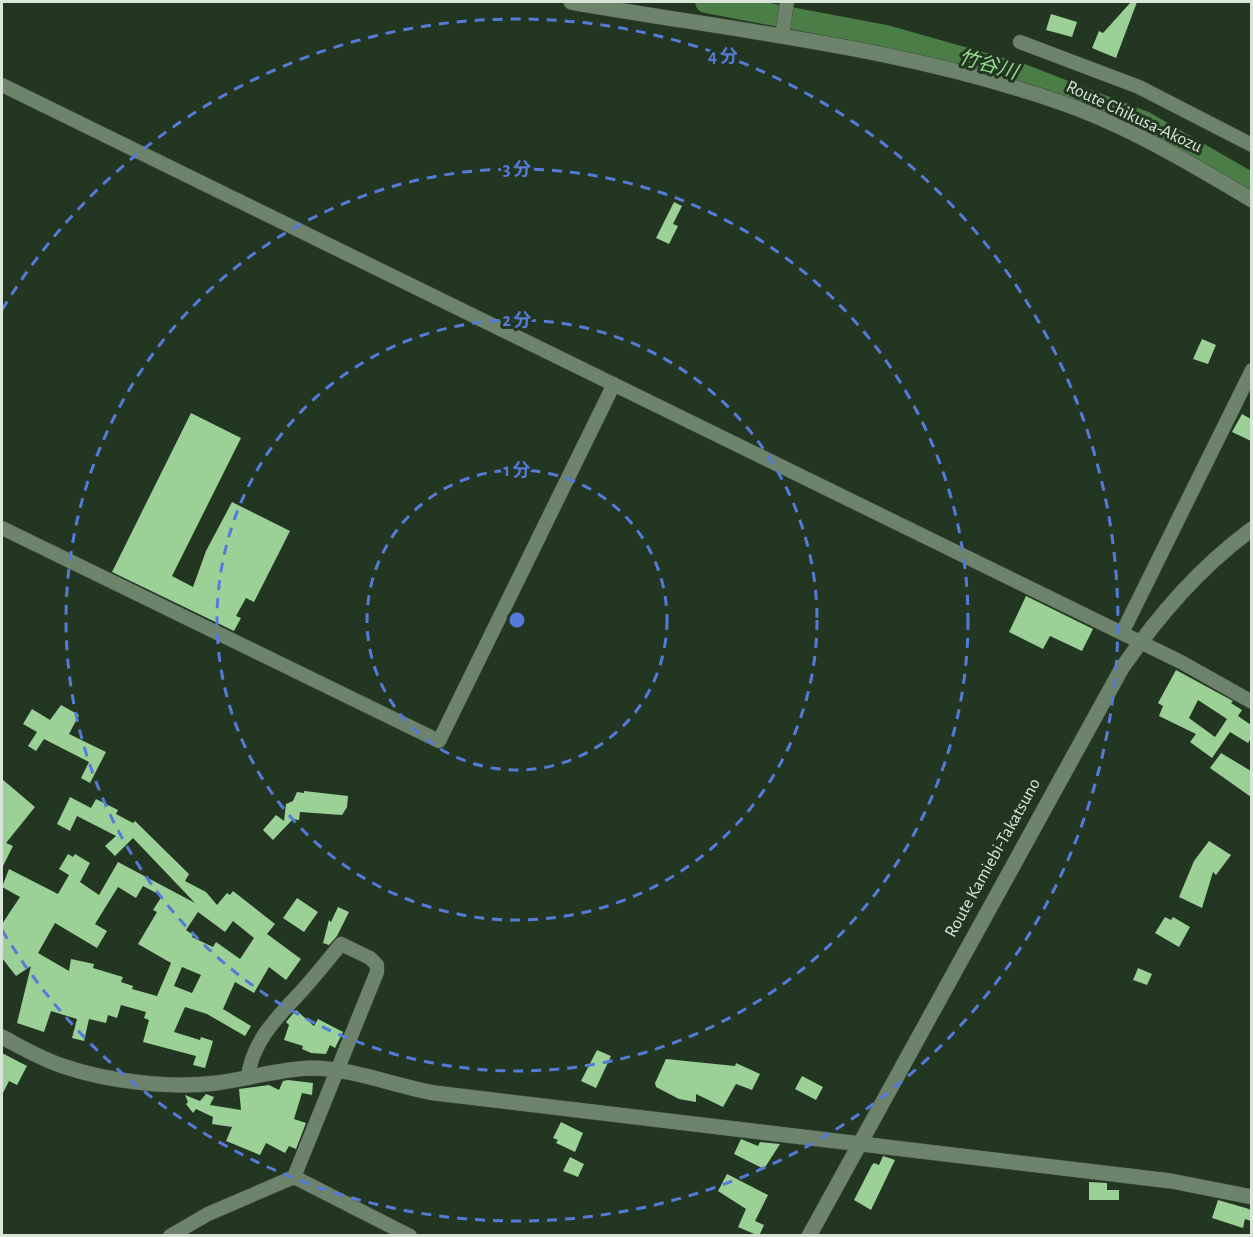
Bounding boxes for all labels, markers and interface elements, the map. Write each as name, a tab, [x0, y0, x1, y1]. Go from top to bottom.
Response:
text: 4 分	[708, 46, 738, 66]
water label: 竹谷川	[956, 46, 1022, 83]
street label: Route Chikusa-Akozu	[1063, 78, 1205, 156]
text: 3 分	[503, 159, 531, 179]
text: 2 分	[502, 310, 532, 330]
text: 1 分	[503, 460, 531, 480]
centre of rings	[507, 610, 527, 630]
street label: Route Kamiebi-Takatsuno	[942, 775, 1044, 940]

